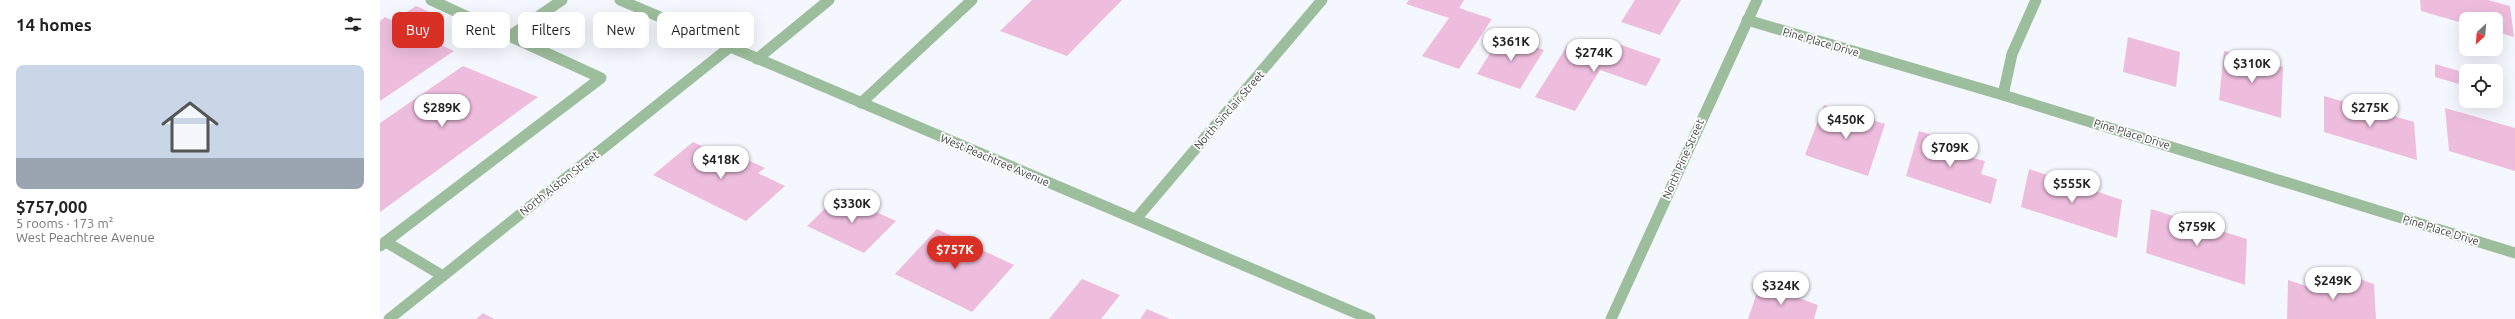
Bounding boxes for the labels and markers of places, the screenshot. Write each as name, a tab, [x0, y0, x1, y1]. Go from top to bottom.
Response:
pin: $361K	[1483, 28, 1539, 62]
pin: $274K	[1566, 39, 1622, 73]
pin: $310K	[2224, 50, 2280, 84]
pin: $289K	[414, 94, 470, 128]
pin: $275K	[2342, 94, 2398, 128]
pin: $450K	[1818, 106, 1874, 140]
pin: $709K	[1922, 134, 1978, 168]
pin: $418K	[693, 146, 749, 180]
pin: $555K	[2044, 170, 2100, 204]
pin: $330K	[824, 190, 880, 224]
pin: $759K	[2169, 213, 2225, 247]
pin: $757K	[927, 236, 983, 270]
pin: $249K	[2305, 267, 2361, 301]
pin: $324K	[1753, 272, 1809, 306]

